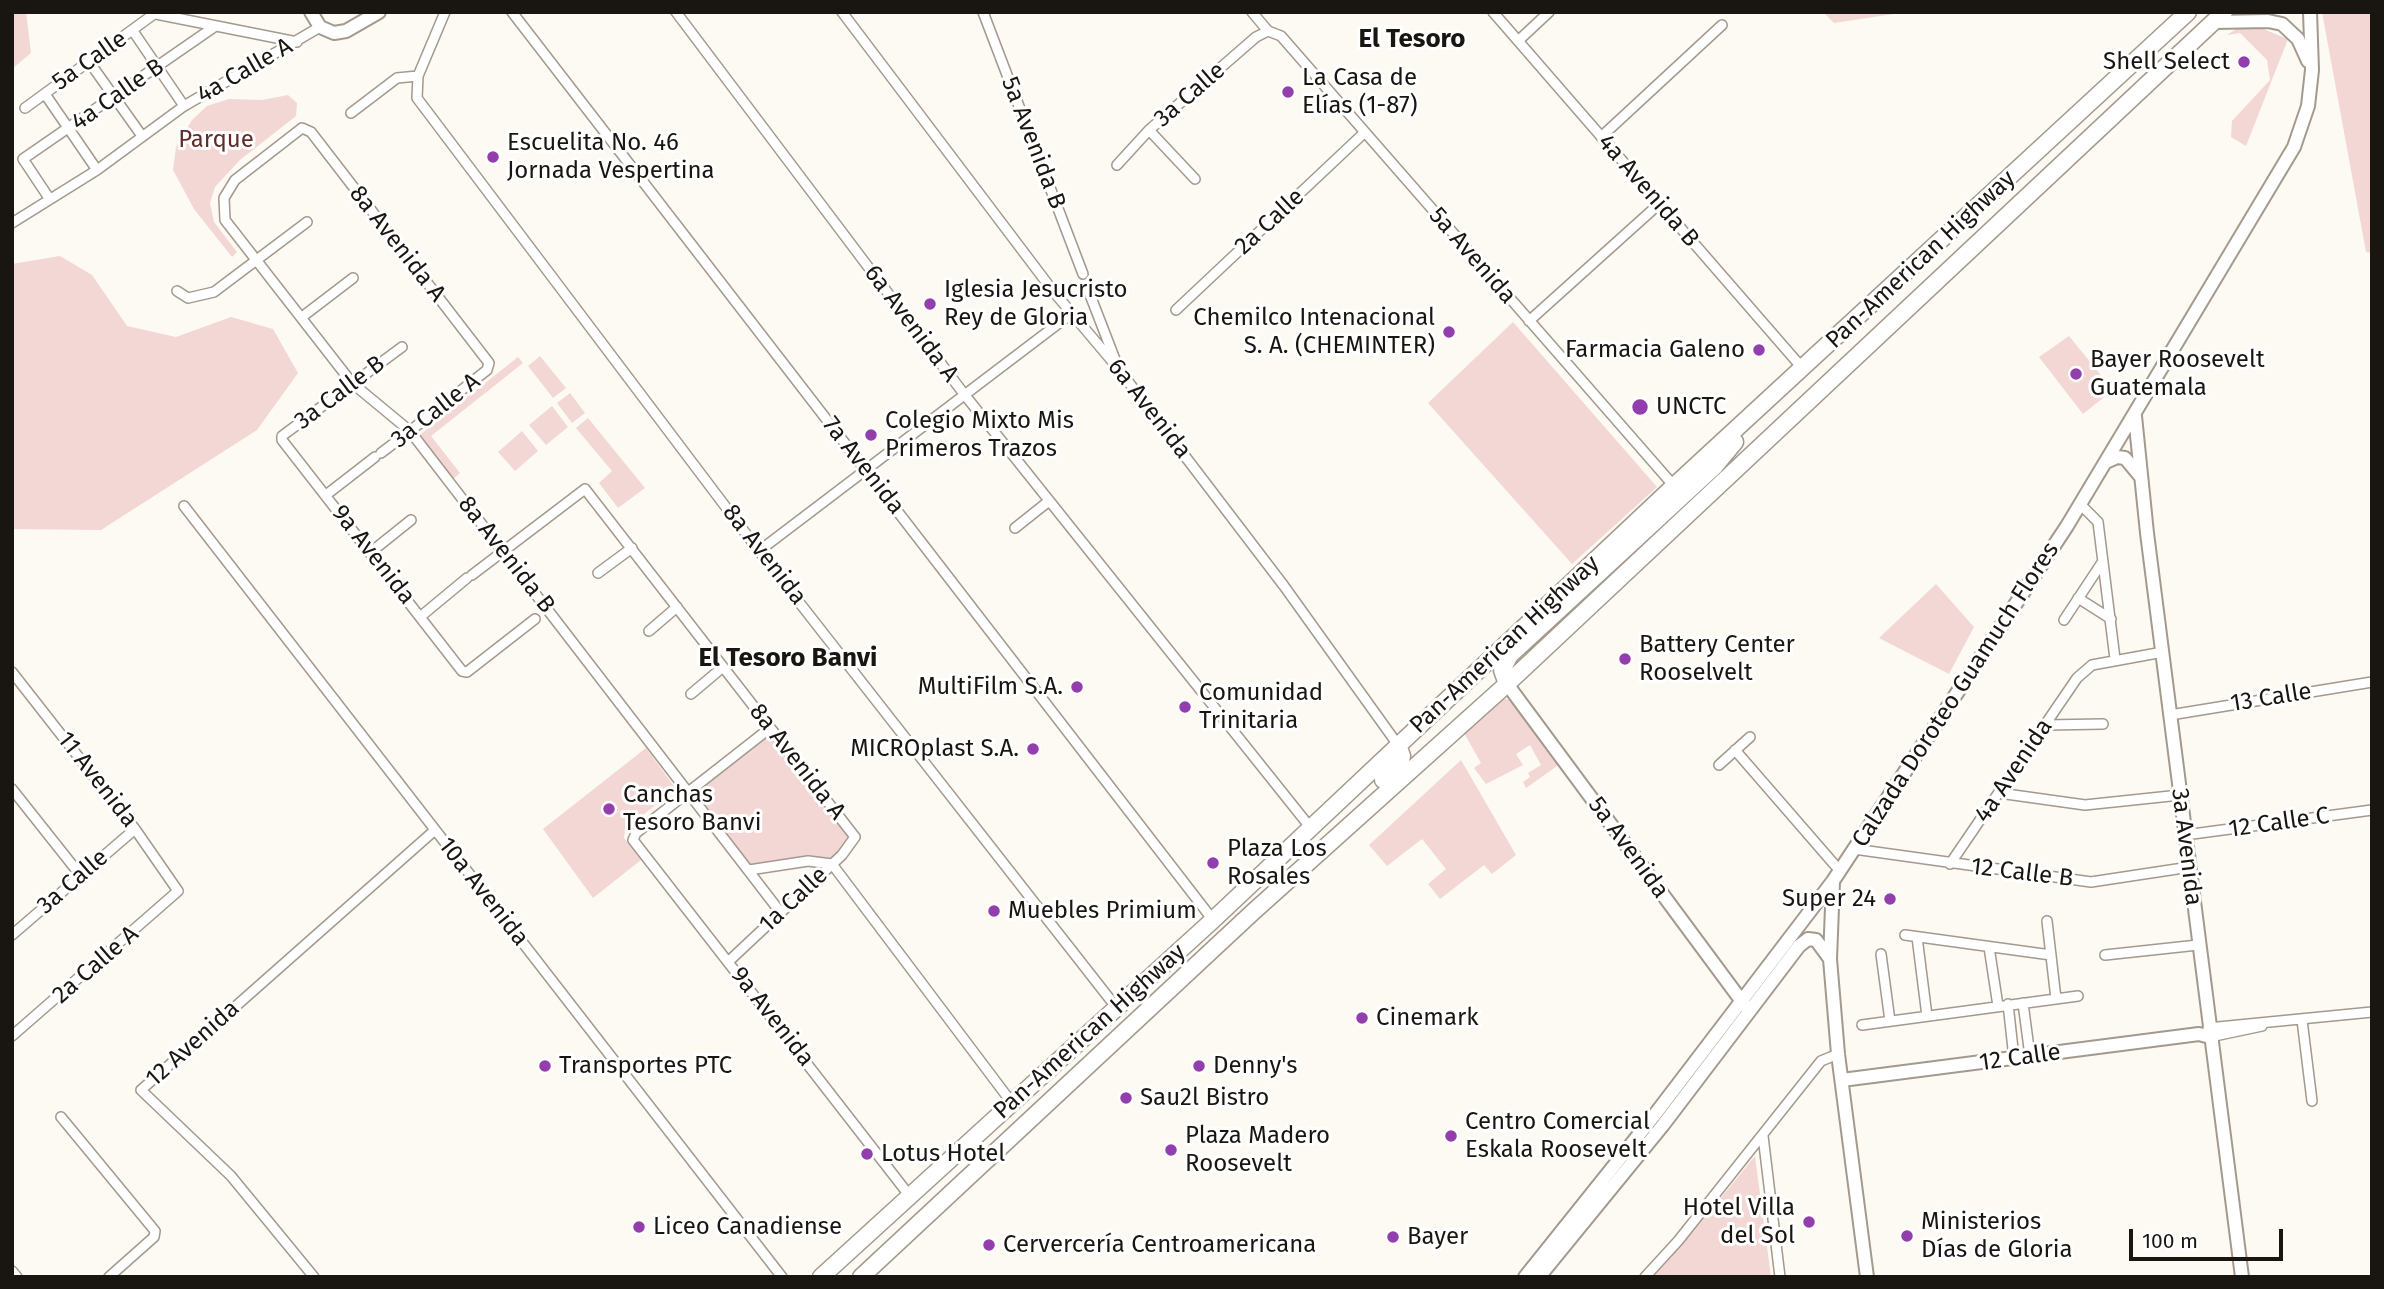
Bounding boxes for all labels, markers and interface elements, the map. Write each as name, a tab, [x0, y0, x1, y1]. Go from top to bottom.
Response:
district label: El Tesoro	[1359, 24, 1465, 56]
street label: 5a Calle	[47, 25, 133, 97]
street label: 4a Calle A	[192, 32, 298, 110]
place label: Shell Select	[2103, 48, 2230, 76]
street label: 4a Calle B	[66, 53, 170, 137]
marker: Shell Select	[2236, 54, 2252, 70]
street label: 3a Calle	[1149, 56, 1231, 134]
place label: La Casa de Elías (1-87)	[1302, 64, 1418, 120]
street label: 5a Avenida B	[995, 73, 1071, 213]
marker: La Casa de Elías (1-87)	[1280, 84, 1296, 100]
park label: Parque	[178, 126, 254, 154]
place label: Escuelita No. 46 Jornada Vespertina	[507, 129, 715, 185]
street label: 4a Avenida B	[1591, 129, 1705, 253]
marker: Escuelita No. 46 Jornada Vespertina	[485, 149, 501, 165]
street label: Pan-American Highway	[1820, 165, 2022, 355]
street label: 8a Avenida A	[343, 180, 451, 308]
street label: 2a Calle	[1229, 183, 1311, 261]
street label: 5a Avenida	[1422, 202, 1522, 310]
street label: 6a Avenida A	[858, 260, 964, 388]
place label: Iglesia Jesucristo Rey de Gloria	[944, 276, 1128, 332]
marker: Iglesia Jesucristo Rey de Gloria	[922, 296, 938, 312]
place label: Chemilco Intenacional S. A. (CHEMINTER)	[1193, 304, 1435, 360]
marker: Chemilco Intenacional S. A. (CHEMINTER)	[1441, 324, 1457, 340]
place label: Farmacia Galeno	[1565, 336, 1745, 364]
marker: Farmacia Galeno	[1751, 342, 1767, 358]
place label: Bayer Roosevelt Guatemala	[2090, 346, 2265, 402]
street label: 3a Calle B	[289, 350, 391, 436]
street label: 6a Avenida	[1101, 353, 1197, 465]
marker: Bayer Roosevelt Guatemala	[2068, 366, 2084, 382]
street label: 3a Calle A	[386, 367, 486, 455]
place label: UNCTC	[1656, 393, 1726, 421]
marker: UNCTC	[1630, 397, 1650, 417]
place label: Colegio Mixto Mis Primeros Trazos	[885, 407, 1074, 463]
street label: 7a Avenida	[816, 411, 910, 521]
marker: Colegio Mixto Mis Primeros Trazos	[863, 427, 879, 443]
street label: 8a Avenida B	[451, 491, 561, 619]
street label: 9a Avenida	[325, 499, 421, 611]
street label: 8a Avenida	[716, 499, 812, 611]
street label: Calzada Doroteo Guamuch Flores	[1846, 537, 2066, 853]
street label: Pan-American Highway	[1404, 550, 1606, 740]
place label: Battery Center Rooselvelt	[1639, 631, 1795, 687]
district label: El Tesoro Banvi	[699, 643, 877, 675]
marker: Battery Center Rooselvelt	[1617, 651, 1633, 667]
place label: MultiFilm S.A.	[918, 673, 1063, 701]
street label: 13 Calle	[2228, 677, 2314, 719]
marker: MultiFilm S.A.	[1069, 679, 1085, 695]
place label: Comunidad Trinitaria	[1199, 679, 1323, 735]
street label: 8a Avenida A	[743, 698, 851, 826]
marker: Comunidad Trinitaria	[1177, 699, 1193, 715]
street label: 4a Avenida	[1969, 714, 2059, 828]
street label: 11 Avenida	[51, 726, 143, 834]
place label: MICROplast S.A.	[850, 735, 1019, 763]
marker: MICROplast S.A.	[1025, 741, 1041, 757]
place label: Canchas Tesoro Banvi	[623, 781, 761, 837]
street label: 3a Avenida	[2165, 787, 2207, 907]
street label: 5a Avenida	[1582, 792, 1674, 904]
marker: Canchas Tesoro Banvi	[601, 801, 617, 817]
street label: 12 Calle C	[2227, 802, 2331, 844]
street label: 10a Avenida	[432, 832, 534, 952]
place label: Plaza Los Rosales	[1227, 835, 1327, 891]
street label: 3a Calle	[32, 843, 114, 921]
street label: 12 Calle B	[1969, 852, 2075, 894]
marker: Plaza Los Rosales	[1205, 855, 1221, 871]
street label: 1a Calle	[754, 861, 834, 939]
place label: Super 24	[1782, 885, 1876, 913]
marker: Super 24	[1882, 891, 1898, 907]
place label: Muebles Primium	[1008, 897, 1197, 925]
marker: Muebles Primium	[986, 903, 1002, 919]
street label: 2a Calle A	[47, 920, 145, 1010]
street label: Pan-American Highway	[988, 938, 1192, 1126]
street label: 9a Avenida	[724, 961, 820, 1073]
street label: 12 Avenida	[140, 995, 246, 1093]
place label: Cinemark	[1376, 1004, 1479, 1032]
marker: Cinemark	[1354, 1010, 1370, 1026]
street label: 12 Calle	[1978, 1038, 2062, 1078]
place label: Transportes PTC	[559, 1052, 732, 1080]
place label: Denny's	[1213, 1052, 1298, 1080]
marker: Transportes PTC	[537, 1058, 553, 1074]
marker: Denny's	[1191, 1058, 1207, 1074]
place label: Sau2l Bistro	[1140, 1084, 1269, 1112]
marker: Sau2l Bistro	[1118, 1090, 1134, 1106]
place label: Centro Comercial Eskala Roosevelt	[1465, 1108, 1650, 1164]
place label: Plaza Madero Roosevelt	[1185, 1122, 1330, 1178]
marker: Centro Comercial Eskala Roosevelt	[1443, 1128, 1459, 1144]
place label: Lotus Hotel	[881, 1140, 1005, 1168]
marker: Plaza Madero Roosevelt	[1163, 1142, 1179, 1158]
marker: Lotus Hotel	[859, 1146, 875, 1162]
place label: Hotel Villa del Sol	[1683, 1194, 1795, 1250]
place label: Ministerios Días de Gloria	[1921, 1208, 2073, 1264]
place label: Liceo Canadiense	[653, 1213, 842, 1241]
marker: Hotel Villa del Sol	[1801, 1214, 1817, 1230]
scale bar	[2132, 1216, 2286, 1260]
marker: Liceo Canadiense	[631, 1219, 647, 1235]
place label: Bayer	[1407, 1223, 1468, 1251]
marker: Ministerios Días de Gloria	[1899, 1228, 1915, 1244]
text: 100 m	[2142, 1228, 2198, 1254]
marker: Bayer	[1385, 1229, 1401, 1245]
place label: Cervercería Centroamericana	[1003, 1231, 1316, 1259]
marker: Cervercería Centroamericana	[981, 1237, 997, 1253]

